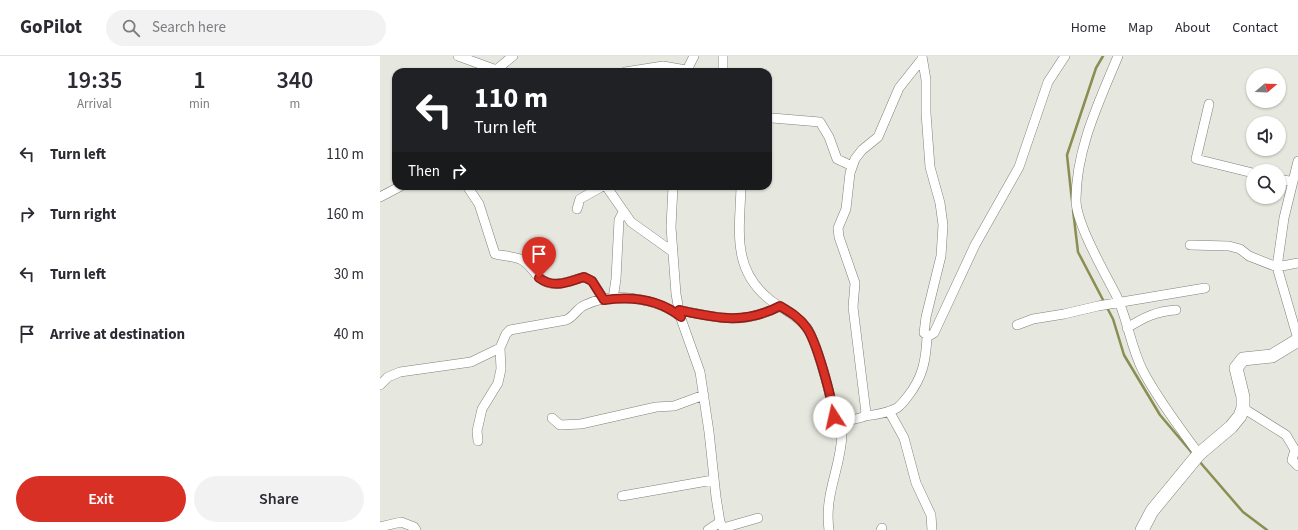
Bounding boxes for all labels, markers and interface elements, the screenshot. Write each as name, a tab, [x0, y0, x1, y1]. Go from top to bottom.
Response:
search box	[106, 10, 386, 46]
text: GoPilot	[20, 14, 82, 41]
icon: search	[120, 17, 142, 39]
text: Search here	[152, 17, 226, 38]
text: Home	[1071, 18, 1106, 38]
text: Map	[1128, 18, 1153, 38]
text: About	[1175, 18, 1210, 38]
text: Contact	[1232, 18, 1278, 38]
text: 19:35	[67, 63, 122, 98]
text: 1	[193, 63, 206, 98]
text: 340	[277, 63, 313, 98]
north arrow	[1246, 68, 1286, 108]
map controls	[1246, 68, 1286, 204]
text: 110 m	[474, 78, 548, 118]
icon: left	[408, 84, 460, 136]
text: Arrival	[77, 95, 112, 113]
text: min	[189, 95, 210, 113]
text: m	[290, 95, 300, 113]
text: Turn left	[474, 115, 536, 140]
button: sound	[1246, 116, 1286, 156]
icon: left	[16, 143, 38, 165]
text: Turn left	[50, 144, 106, 165]
text: 110 m	[326, 144, 364, 165]
icon: right	[448, 160, 470, 182]
text: Then	[408, 161, 440, 182]
button: search	[1246, 164, 1286, 204]
icon: right	[16, 203, 38, 225]
text: Turn right	[50, 204, 116, 225]
text: 160 m	[326, 204, 364, 225]
pin	[522, 237, 556, 278]
icon: arrive	[528, 243, 550, 265]
icon: left	[16, 263, 38, 285]
text: Turn left	[50, 264, 106, 285]
text: 30 m	[334, 264, 364, 285]
icon: arrive	[16, 323, 38, 345]
text: Arrive at destination	[50, 324, 185, 345]
text: 40 m	[334, 324, 364, 345]
position arrow	[813, 396, 855, 438]
button: Exit	[16, 476, 186, 522]
button: Share	[194, 476, 364, 522]

